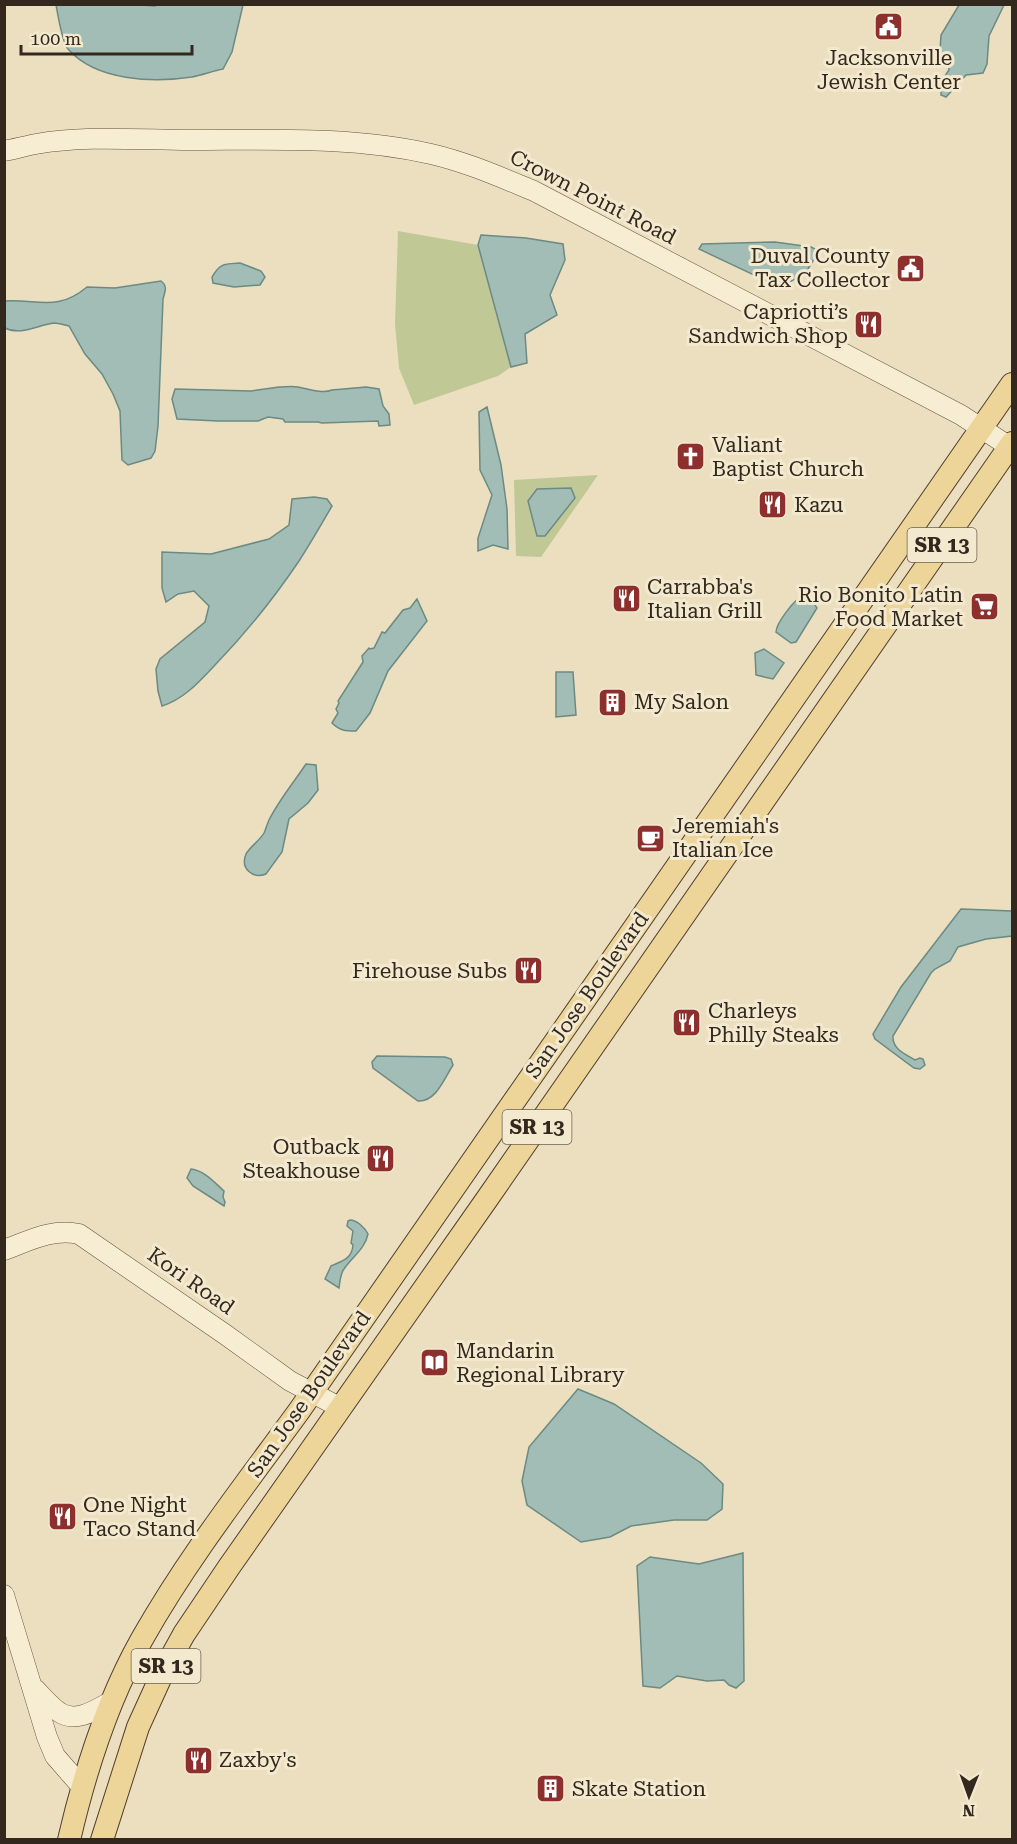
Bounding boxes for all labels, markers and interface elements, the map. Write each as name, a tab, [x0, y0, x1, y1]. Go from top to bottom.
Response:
public building icon: Jacksonville Jewish Center	[873, 11, 905, 43]
scale bar	[21, 18, 192, 56]
text: 100 m	[30, 28, 81, 49]
place label: Jacksonville Jewish Center	[817, 46, 961, 94]
street label: Crown Point Road	[506, 145, 681, 250]
place label: Duval County Tax Collector	[751, 244, 891, 292]
public building icon: Duval County Tax Collector	[895, 252, 927, 284]
place label: Capriotti’s Sandwich Shop	[688, 300, 848, 348]
restaurant icon: Capriotti’s Sandwich Shop	[853, 308, 885, 340]
place label: Valiant Baptist Church	[712, 433, 864, 481]
church icon: Valiant Baptist Church	[675, 441, 707, 473]
restaurant icon: Kazu	[757, 489, 789, 521]
place label: Kazu	[794, 493, 843, 517]
road number: SR 13	[908, 528, 976, 562]
place label: Carrabba's Italian Grill	[647, 575, 763, 623]
restaurant icon: Carrabba's Italian Grill	[610, 583, 642, 615]
place label: Rio Bonito Latin Food Market	[798, 583, 963, 631]
supermarket icon: Rio Bonito Latin Food Market	[968, 591, 1000, 623]
building icon: My Salon	[597, 686, 629, 718]
place label: My Salon	[634, 690, 730, 714]
place label: Jeremiah's Italian Ice	[672, 814, 779, 862]
cafe icon: Jeremiah's Italian Ice	[635, 822, 667, 854]
street label: San Jose Boulevard	[521, 907, 654, 1083]
restaurant icon: Firehouse Subs	[512, 955, 544, 987]
place label: Firehouse Subs	[352, 959, 507, 983]
place label: Charleys Philly Steaks	[708, 999, 839, 1047]
restaurant icon: Charleys Philly Steaks	[671, 1007, 703, 1039]
road number: SR 13	[502, 1110, 572, 1144]
place label: Outback Steakhouse	[243, 1135, 360, 1183]
restaurant icon: Outback Steakhouse	[365, 1143, 397, 1175]
street label: Kori Road	[143, 1242, 239, 1320]
street label: San Jose Boulevard	[243, 1306, 376, 1482]
place label: Mandarin Regional Library	[456, 1339, 625, 1387]
library icon: Mandarin Regional Library	[419, 1347, 451, 1379]
place label: One Night Taco Stand	[83, 1493, 196, 1541]
restaurant icon: One Night Taco Stand	[46, 1501, 78, 1533]
road number: SR 13	[132, 1649, 201, 1683]
restaurant icon: Zaxby's	[182, 1744, 214, 1776]
place label: Zaxby's	[219, 1748, 296, 1772]
north arrow	[939, 1766, 999, 1826]
building icon: Skate Station	[535, 1773, 567, 1805]
place label: Skate Station	[572, 1777, 707, 1801]
text: N	[962, 1801, 975, 1820]

